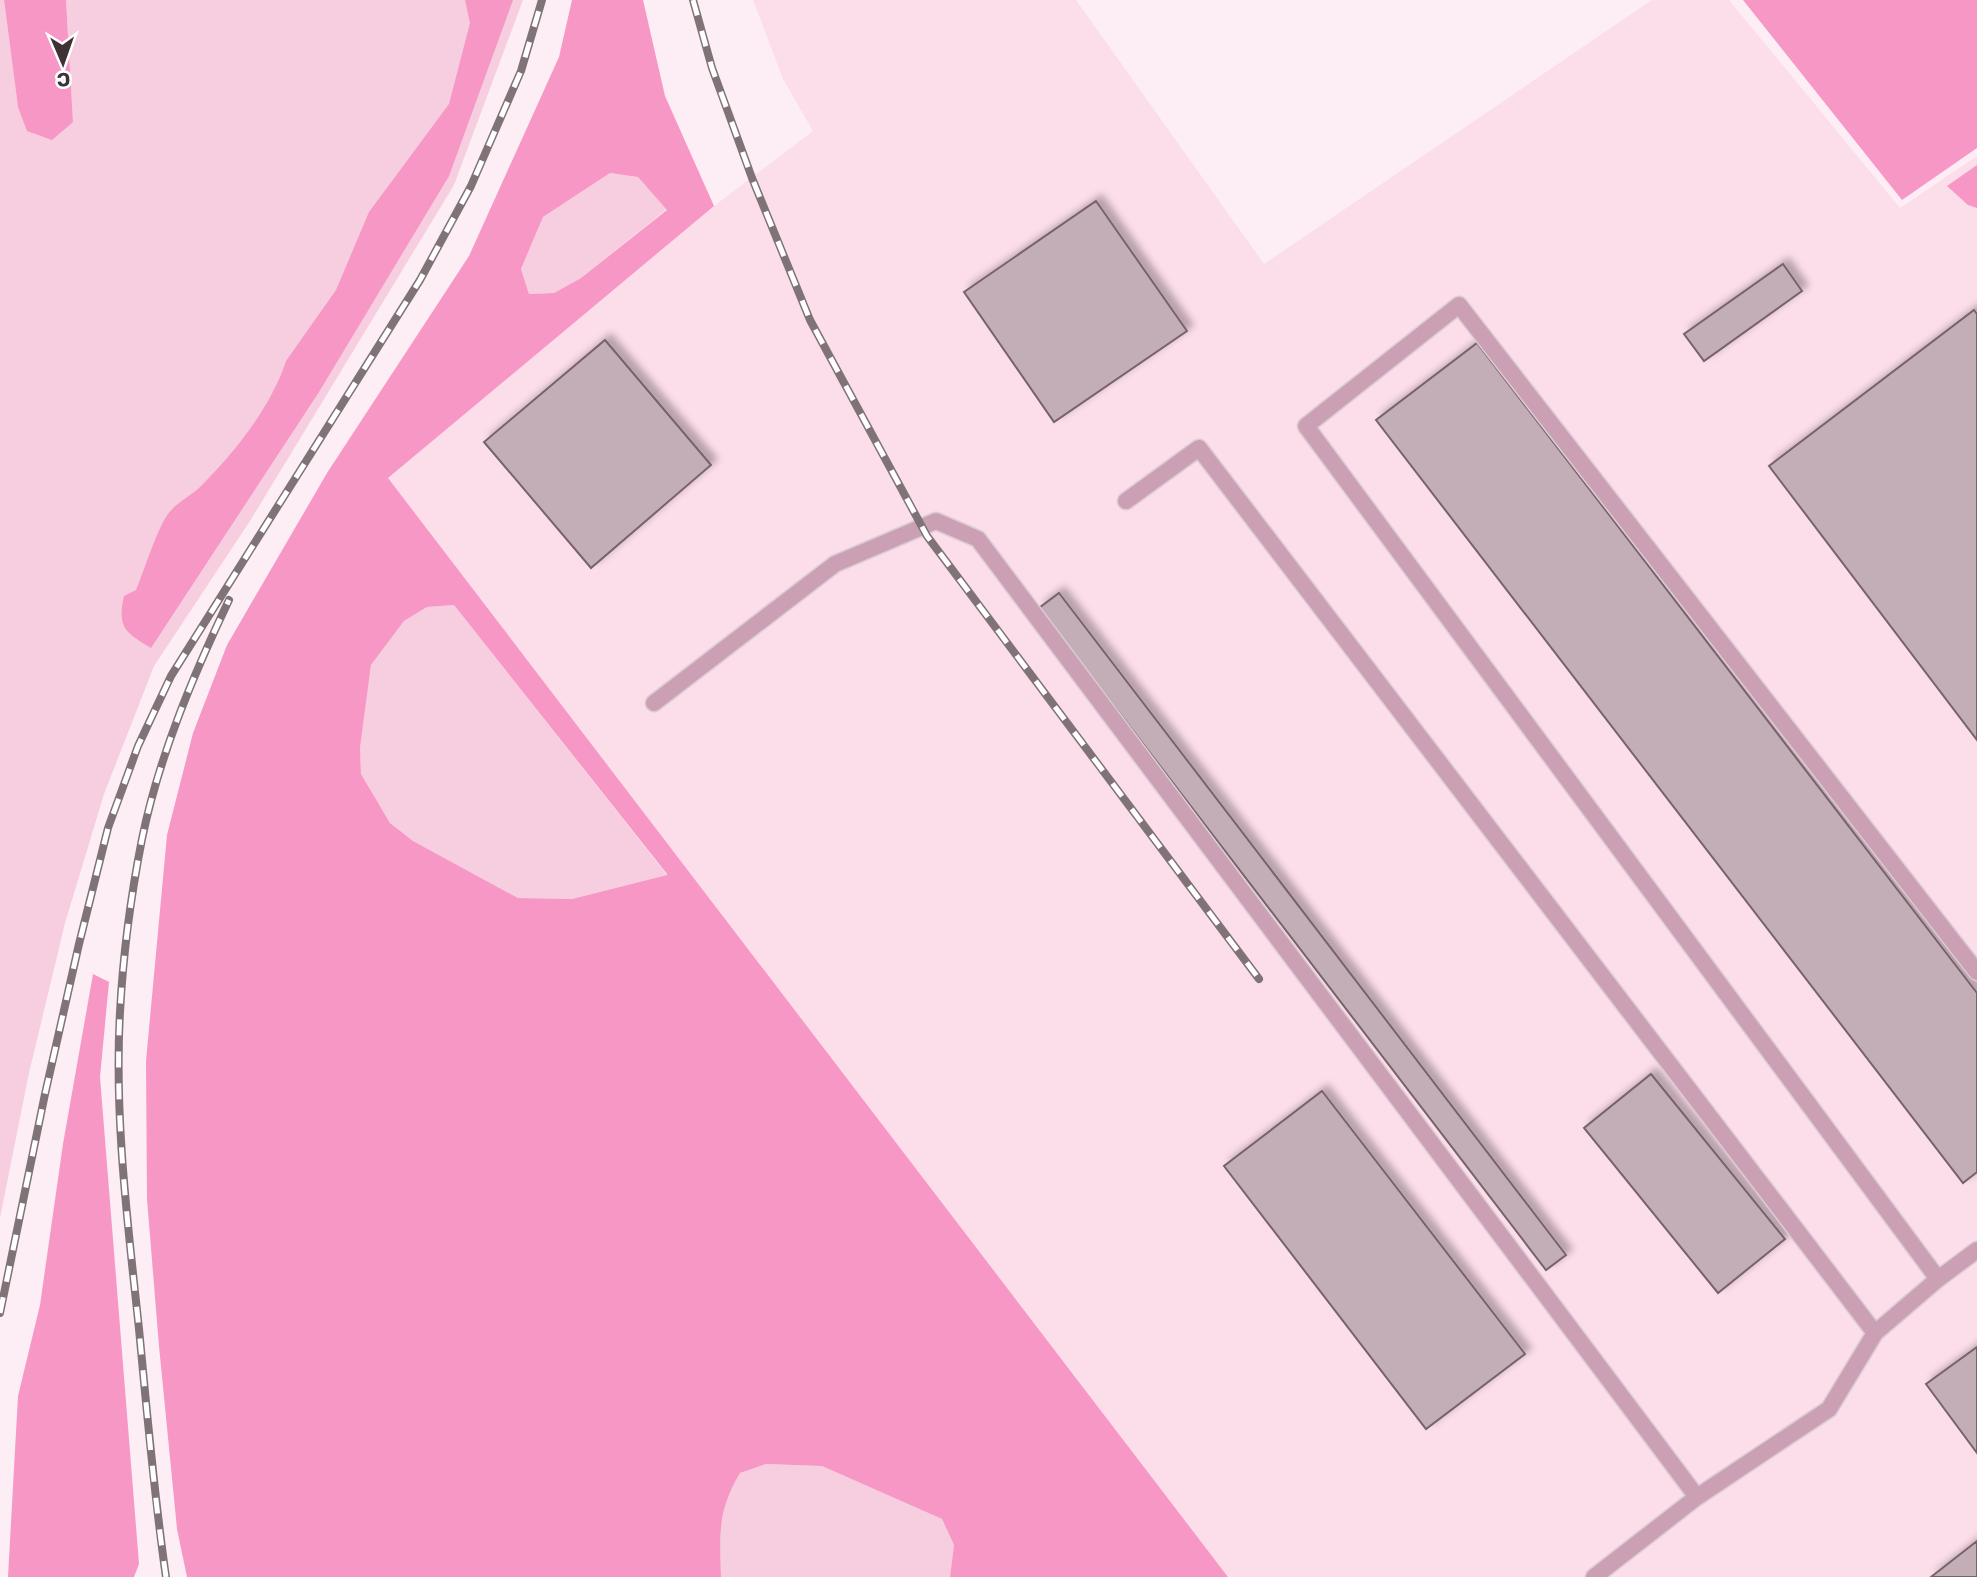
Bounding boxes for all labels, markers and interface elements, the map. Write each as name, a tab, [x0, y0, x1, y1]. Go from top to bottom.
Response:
north arrow	[28, 28, 98, 98]
text: С	[57, 68, 71, 91]

